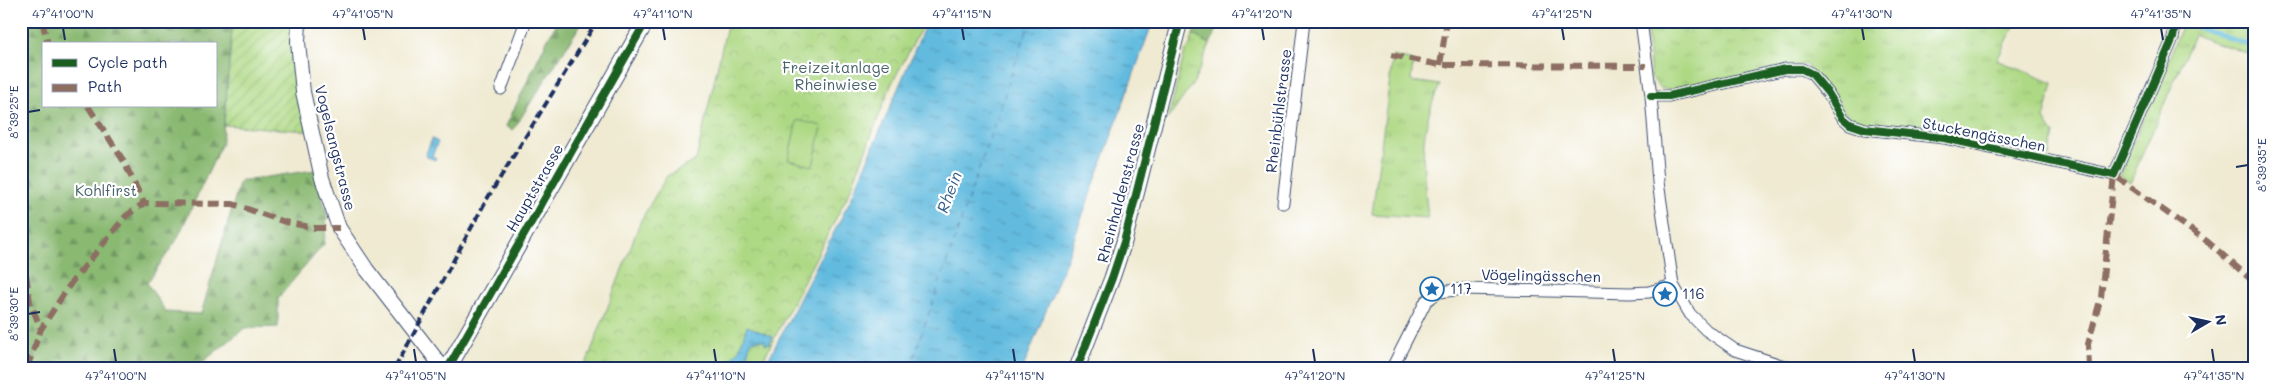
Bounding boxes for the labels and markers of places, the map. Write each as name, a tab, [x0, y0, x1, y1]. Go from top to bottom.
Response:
place icon: 117	[1419, 276, 1445, 302]
place label: 117	[1450, 278, 1472, 298]
place icon: 116	[1652, 281, 1678, 307]
place label: 116	[1682, 283, 1704, 303]

